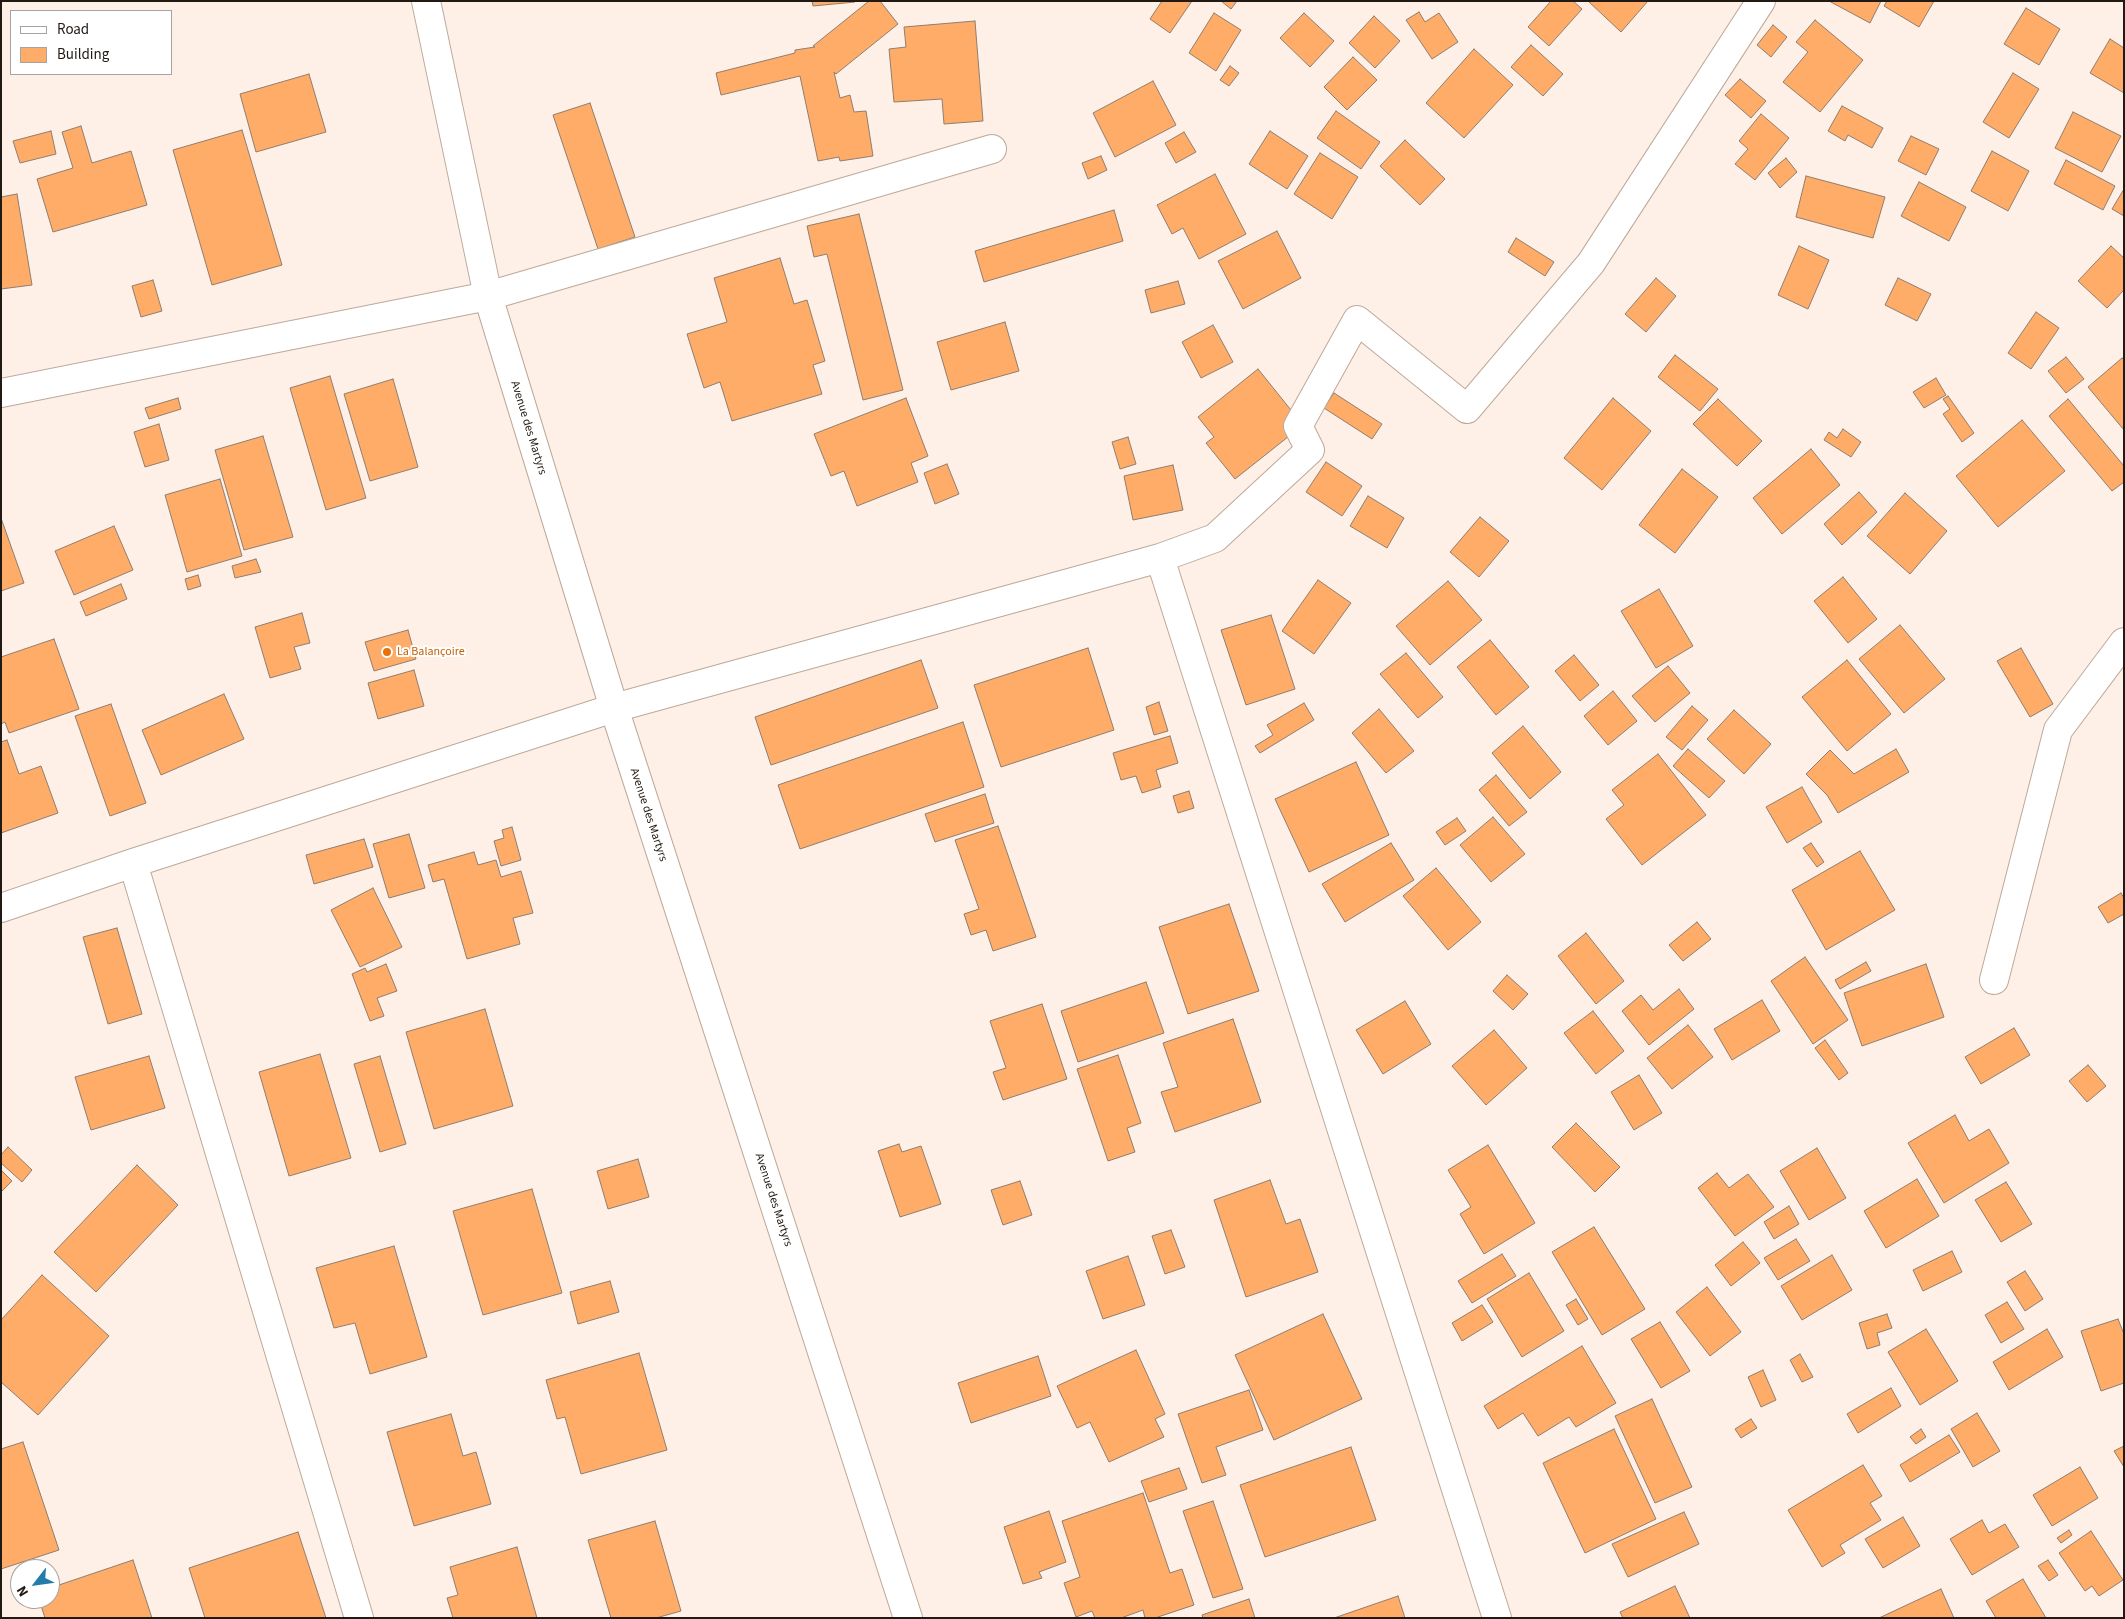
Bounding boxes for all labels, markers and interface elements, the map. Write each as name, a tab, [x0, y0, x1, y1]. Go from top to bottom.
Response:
legend	[10, 10, 172, 75]
text: Road	[57, 19, 89, 40]
text: Building	[57, 44, 109, 65]
street label: Avenue des Martyrs	[507, 379, 549, 477]
place label: La Balançoire	[397, 645, 465, 659]
marker: La Balançoire	[381, 646, 393, 658]
street label: Avenue des Martyrs	[626, 767, 670, 863]
street label: Avenue des Martyrs	[751, 1152, 795, 1248]
north arrow	[10, 1559, 60, 1609]
text: N	[12, 1582, 34, 1600]

